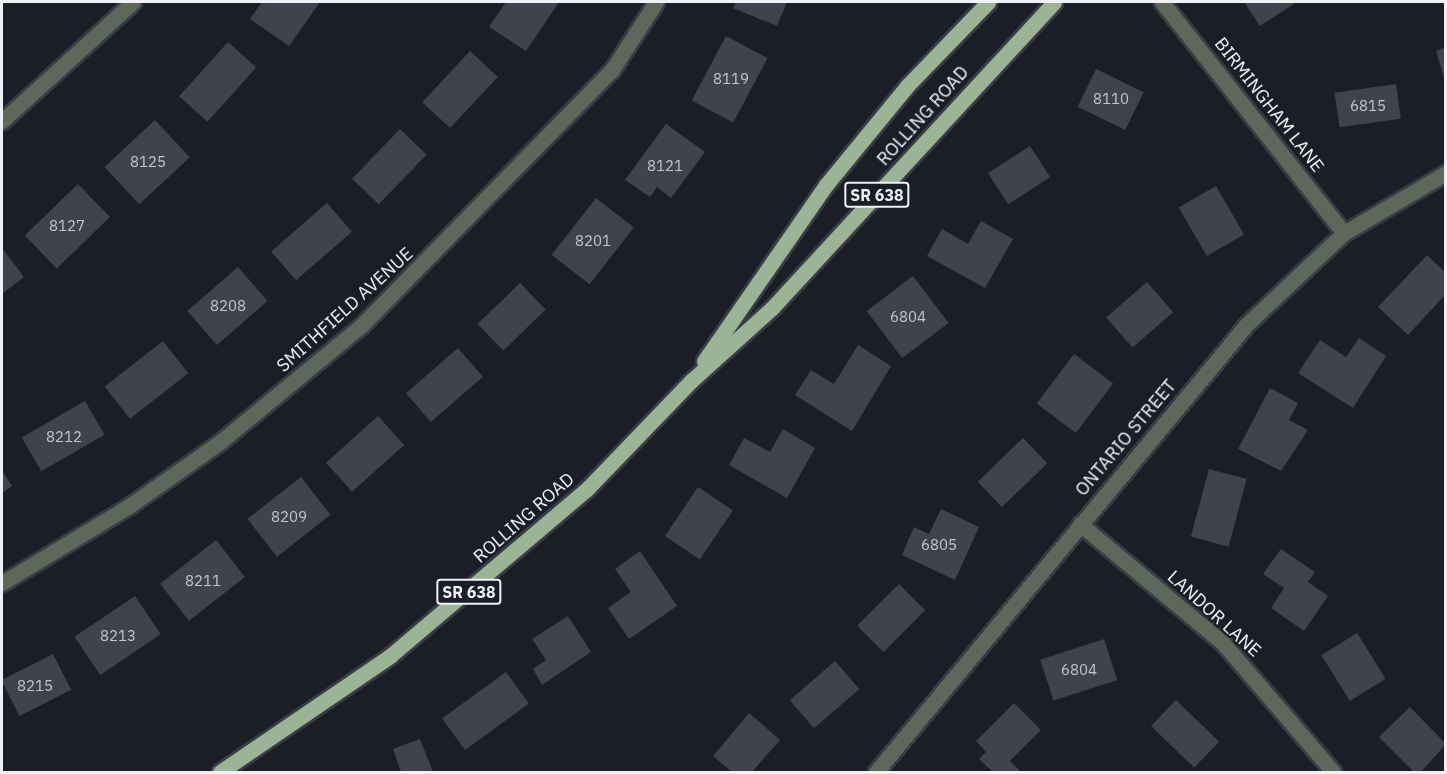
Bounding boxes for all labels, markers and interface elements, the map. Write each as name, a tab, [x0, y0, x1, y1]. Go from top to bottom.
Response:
street label: BIRMINGHAM LANE	[1210, 33, 1328, 177]
street label: ROLLING ROAD	[873, 62, 973, 170]
house number: 8119	[713, 70, 749, 88]
house number: 8110	[1093, 90, 1129, 108]
house number: 6815	[1350, 97, 1386, 115]
house number: 8125	[130, 153, 166, 171]
house number: 8121	[647, 157, 683, 175]
road number: SR 638	[844, 182, 910, 208]
house number: 8127	[49, 217, 85, 235]
house number: 8201	[575, 232, 611, 250]
street label: SMITHFIELD AVENUE	[272, 243, 418, 377]
house number: 8208	[210, 297, 246, 315]
house number: 6804	[890, 308, 926, 326]
street label: ONTARIO STREET	[1071, 375, 1181, 501]
house number: 8212	[46, 428, 82, 446]
street label: ROLLING ROAD	[469, 468, 579, 568]
house number: 8209	[271, 508, 307, 526]
house number: 6805	[921, 536, 957, 554]
street label: LANDOR LANE	[1163, 566, 1265, 662]
house number: 8211	[185, 572, 221, 590]
road number: SR 638	[436, 579, 502, 605]
house number: 8213	[100, 627, 136, 645]
house number: 6804	[1061, 661, 1097, 679]
house number: 8215	[17, 677, 53, 695]

